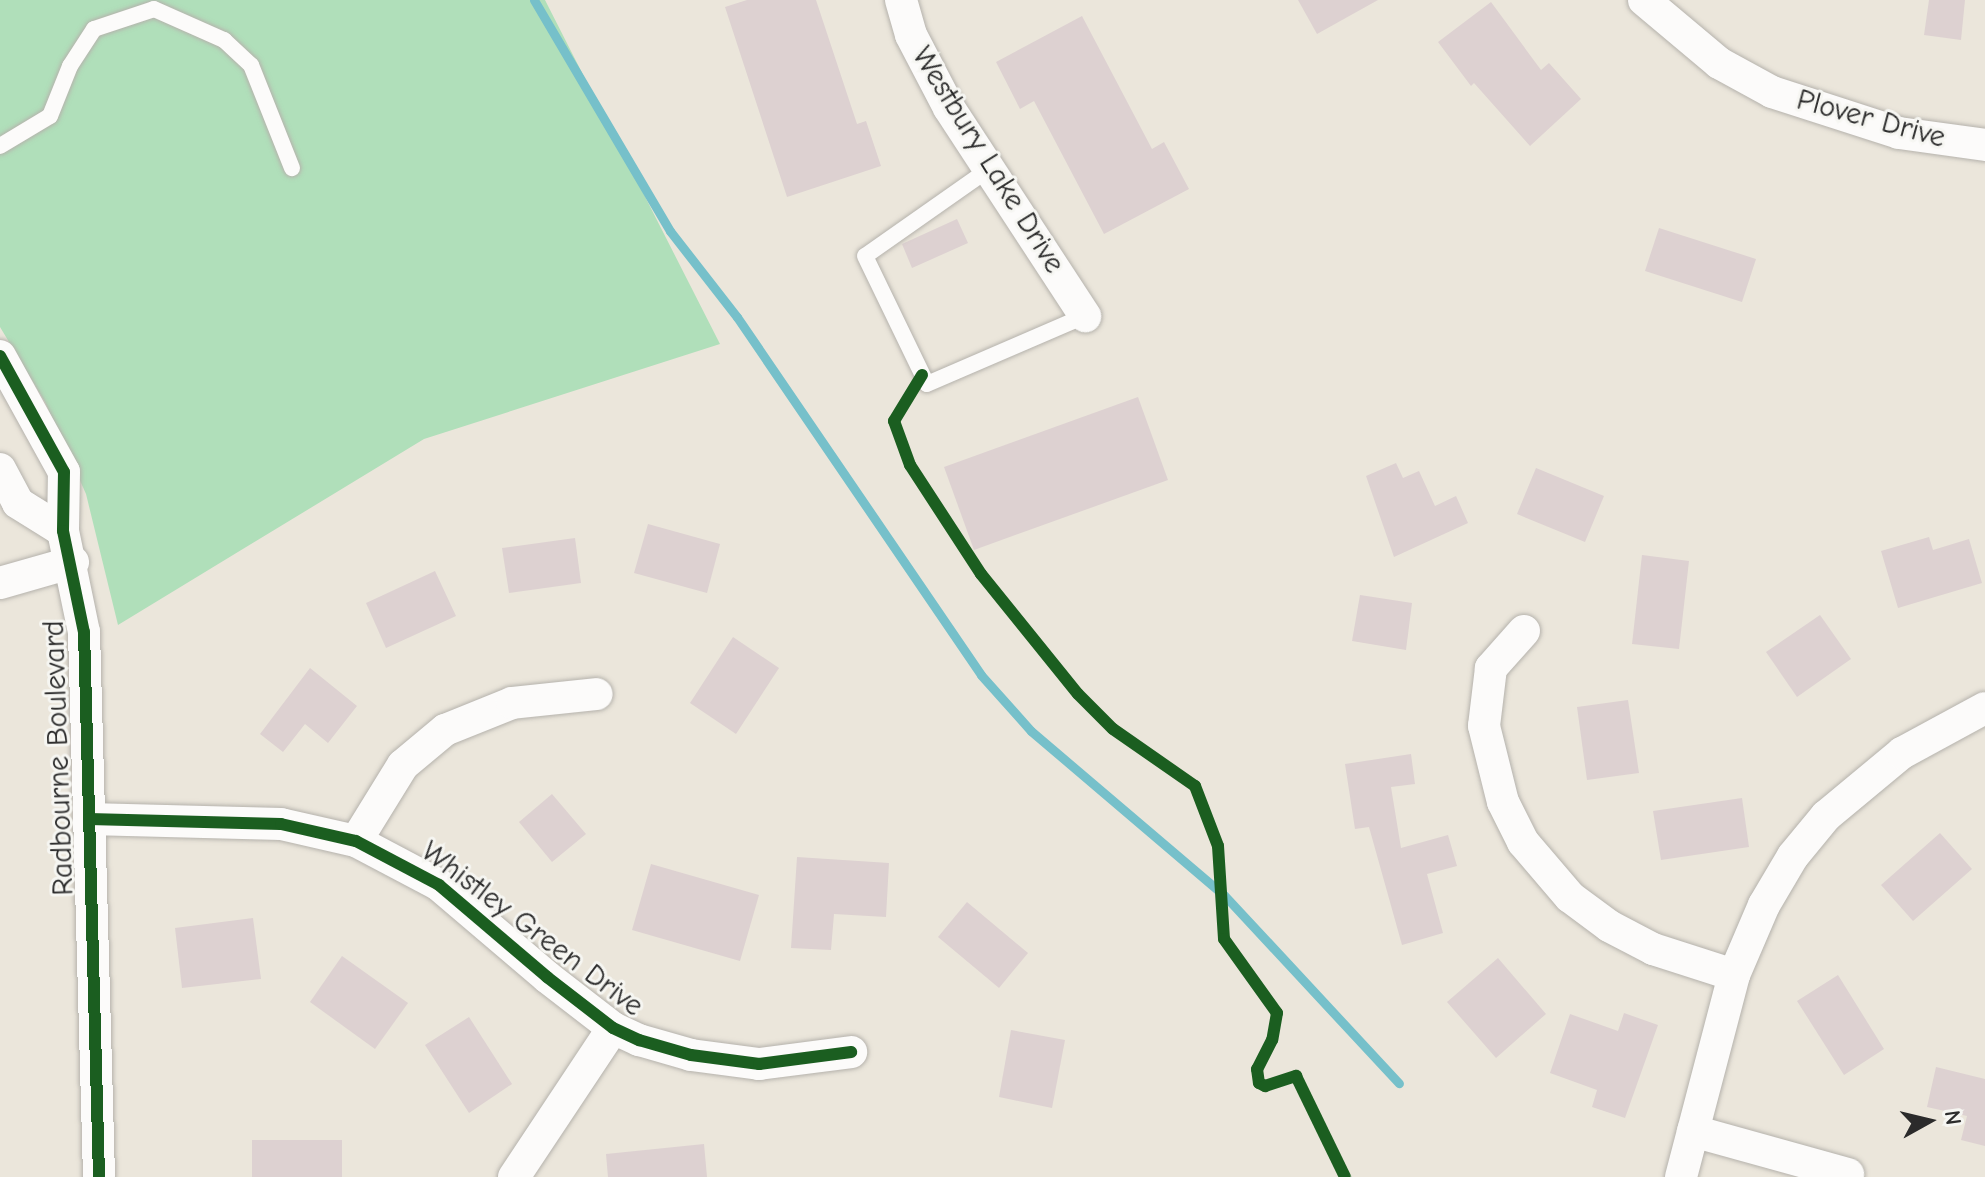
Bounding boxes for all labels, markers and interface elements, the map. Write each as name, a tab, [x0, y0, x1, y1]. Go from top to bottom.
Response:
street label: Westbury Lake Drive	[904, 40, 1072, 280]
street label: Plover Drive	[1793, 82, 1949, 156]
street label: Radbourne Boulevard	[36, 620, 82, 896]
street label: Whistley Green Drive	[414, 834, 650, 1024]
north arrow	[1889, 1081, 1969, 1161]
text: N	[1939, 1109, 1967, 1127]

